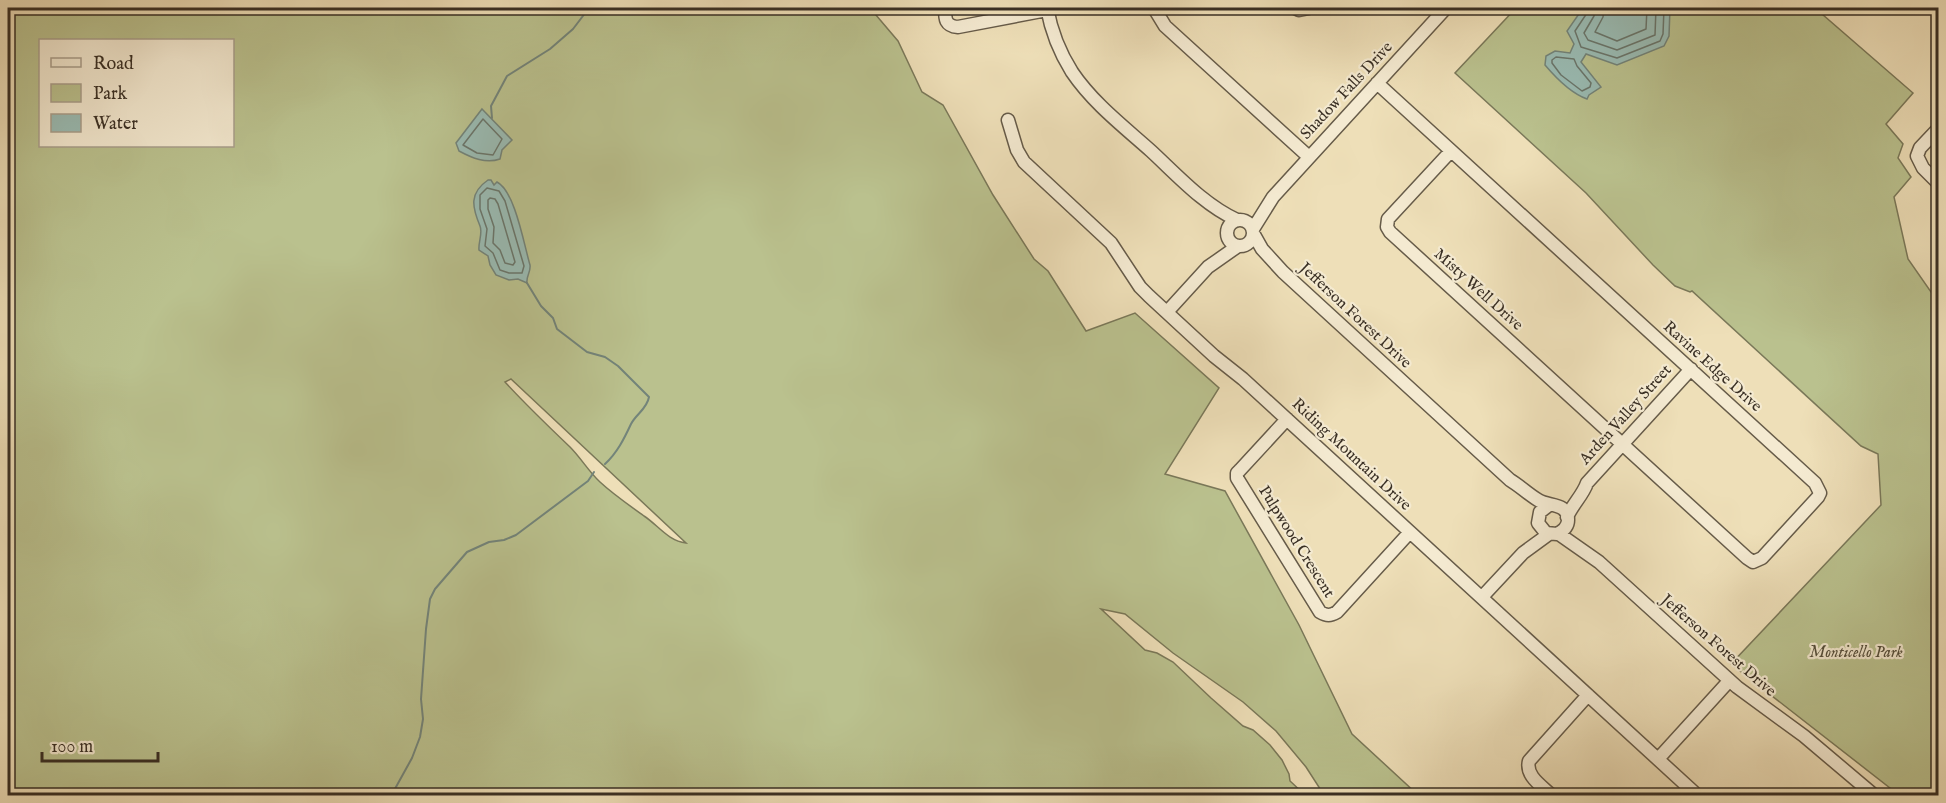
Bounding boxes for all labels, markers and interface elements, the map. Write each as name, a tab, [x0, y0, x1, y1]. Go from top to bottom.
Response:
street label: Shadow Falls Drive	[1297, 38, 1397, 144]
legend	[39, 39, 234, 147]
text: Road	[93, 53, 134, 76]
text: Park	[93, 83, 128, 106]
text: Water	[93, 113, 138, 136]
street label: Misty Well Drive	[1429, 245, 1527, 335]
street label: Jefferson Forest Drive	[1293, 257, 1415, 373]
street label: Ravine Edge Drive	[1659, 317, 1765, 417]
street label: Arden Valley Street	[1575, 360, 1677, 470]
street label: Riding Mountain Drive	[1287, 394, 1415, 516]
street label: Pulpwood Crescent	[1253, 482, 1339, 602]
street label: Jefferson Forest Drive	[1655, 589, 1780, 701]
park label: Monticello Park	[1809, 643, 1903, 663]
scale bar	[42, 725, 158, 763]
text: 100 m	[51, 736, 93, 759]

